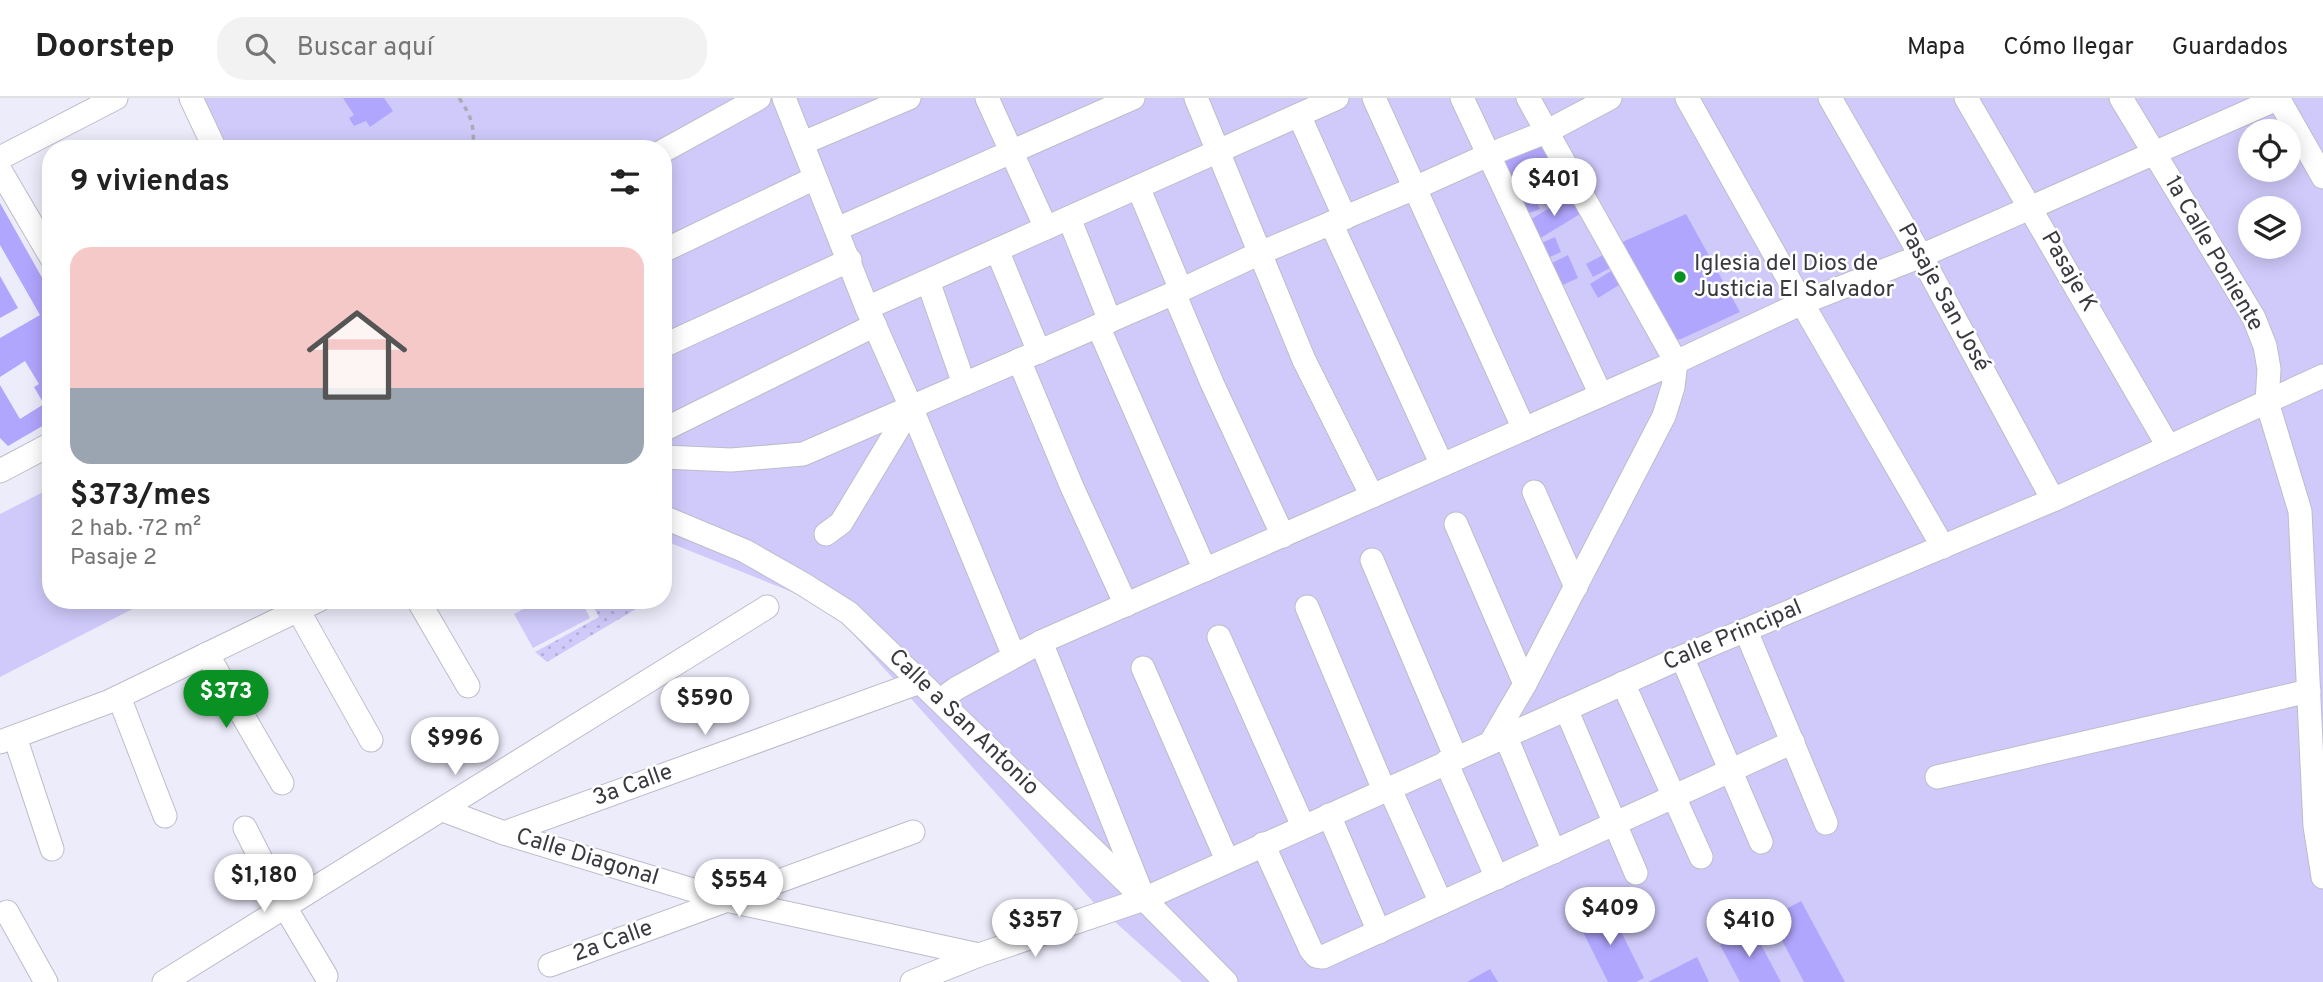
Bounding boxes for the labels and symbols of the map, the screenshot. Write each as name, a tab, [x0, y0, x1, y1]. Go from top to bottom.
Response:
pin: $401	[1513, 158, 1595, 218]
street label: 1a Calle Poniente	[2157, 171, 2269, 337]
street label: Pasaje San José	[1890, 218, 1996, 378]
street label: Pasaje K	[2033, 227, 2103, 317]
place label: Iglesia del Dios de Justicia El Salvador	[1694, 250, 1894, 305]
marker: Iglesia del Dios de Justicia El Salvador	[1672, 269, 1688, 285]
street label: Calle Principal	[1659, 594, 1807, 678]
street label: Calle a San Antonio	[881, 643, 1045, 803]
pin: $373	[185, 670, 267, 730]
pin: $590	[664, 678, 746, 737]
pin: $996	[414, 718, 496, 777]
street label: 3a Calle	[589, 758, 677, 814]
street label: Calle Diagonal	[512, 823, 662, 893]
pin: $1,180	[207, 854, 321, 914]
pin: $554	[698, 860, 780, 919]
pin: $409	[1569, 888, 1651, 947]
pin: $357	[994, 900, 1076, 959]
pin: $410	[1708, 900, 1790, 959]
street label: 2a Calle	[569, 914, 657, 970]

